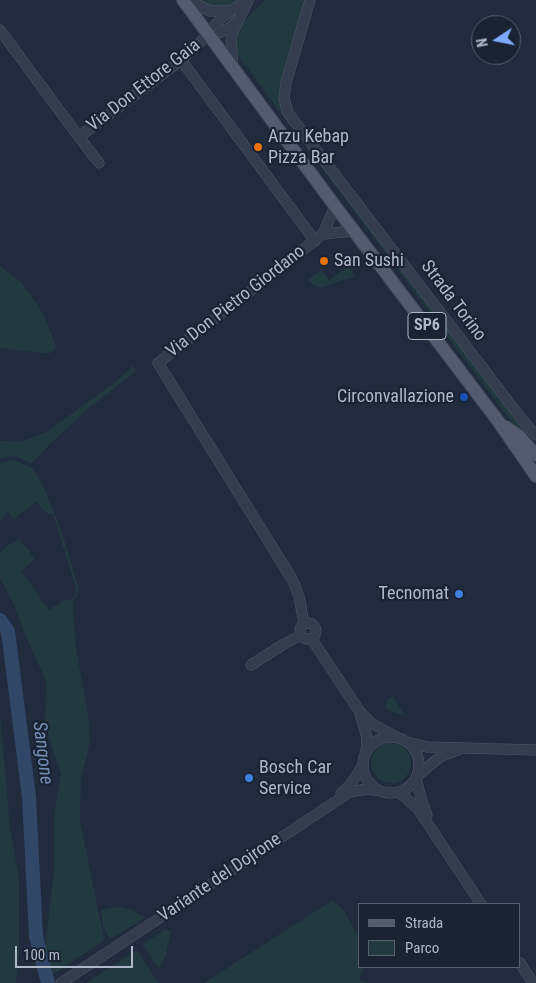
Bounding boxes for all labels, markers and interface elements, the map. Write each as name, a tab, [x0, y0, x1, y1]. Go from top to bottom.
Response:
north arrow	[471, 15, 521, 65]
street label: Via Don Ettore Gaia	[83, 35, 205, 137]
text: N	[474, 37, 491, 48]
place label: Arzu Kebap Pizza Bar	[268, 126, 349, 168]
marker: Arzu Kebap Pizza Bar	[252, 141, 264, 153]
street label: Via Don Pietro Giordano	[162, 241, 310, 363]
place label: San Sushi	[334, 250, 404, 272]
marker: San Sushi	[318, 255, 330, 267]
street label: Strada Torino	[416, 257, 490, 345]
road number: SP6	[408, 312, 446, 340]
place label: Circonvallazione	[337, 386, 454, 408]
marker: Circonvallazione	[458, 391, 470, 403]
place label: Tecnomat	[378, 583, 449, 605]
marker: Tecnomat	[453, 588, 465, 600]
water label: Sangone	[27, 720, 57, 786]
place label: Bosch Car Service	[259, 757, 332, 800]
marker: Bosch Car Service	[243, 772, 255, 784]
street label: Variante del Dojrone	[154, 829, 286, 927]
legend	[358, 903, 521, 968]
text: Strada	[405, 914, 443, 932]
scale bar	[18, 936, 135, 968]
text: Parco	[405, 939, 439, 957]
text: 100 m	[23, 946, 60, 964]

